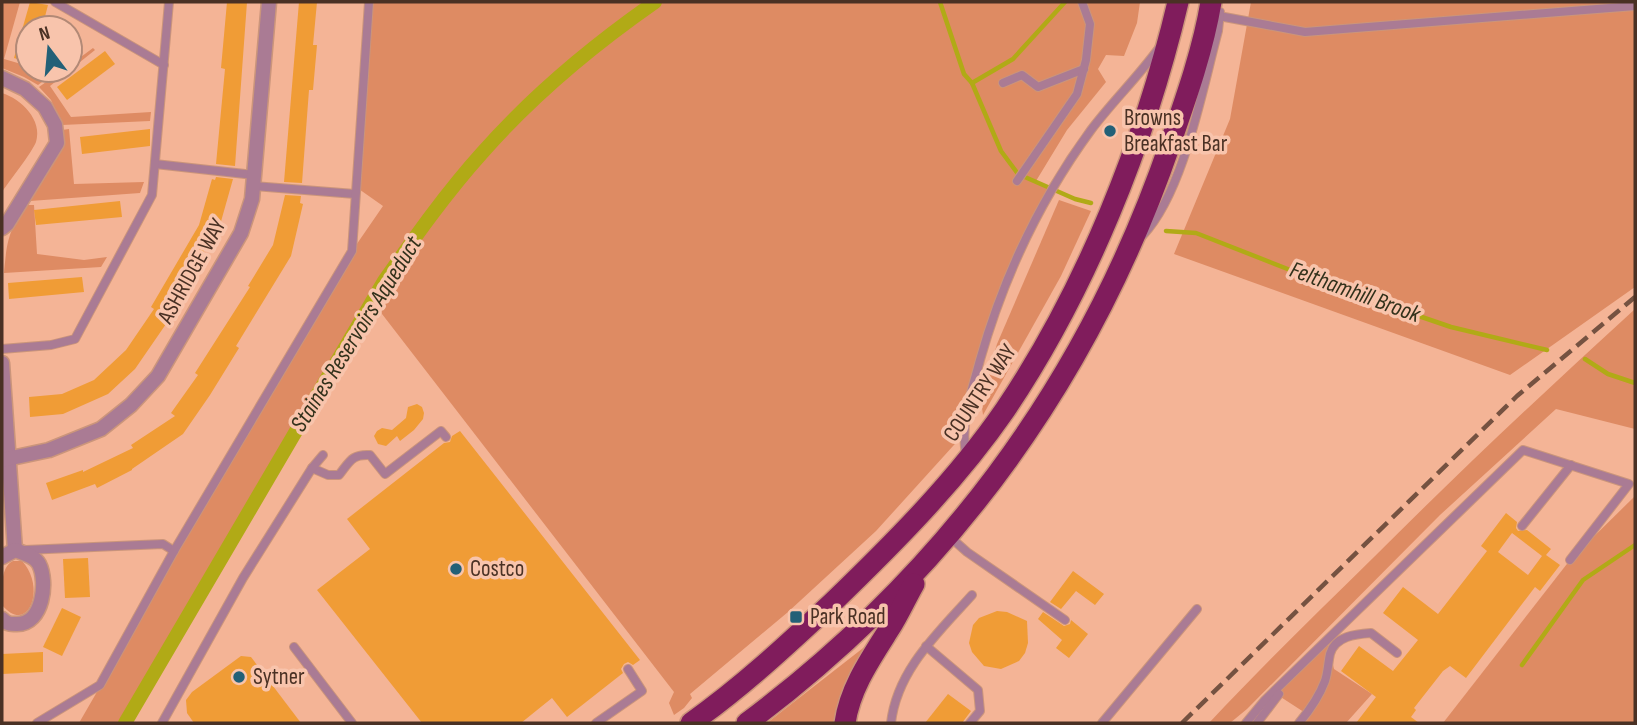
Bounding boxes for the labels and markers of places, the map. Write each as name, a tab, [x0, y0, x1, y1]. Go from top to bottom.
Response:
place label: Browns Breakfast Bar	[1124, 104, 1228, 158]
marker: Browns Breakfast Bar	[1102, 123, 1118, 139]
place label: Costco	[470, 555, 524, 583]
marker: Costco	[448, 561, 464, 577]
place label: Park Road	[810, 603, 886, 631]
marker: Park Road	[788, 609, 804, 625]
place label: Sytner	[253, 663, 305, 691]
marker: Sytner	[231, 669, 247, 685]

